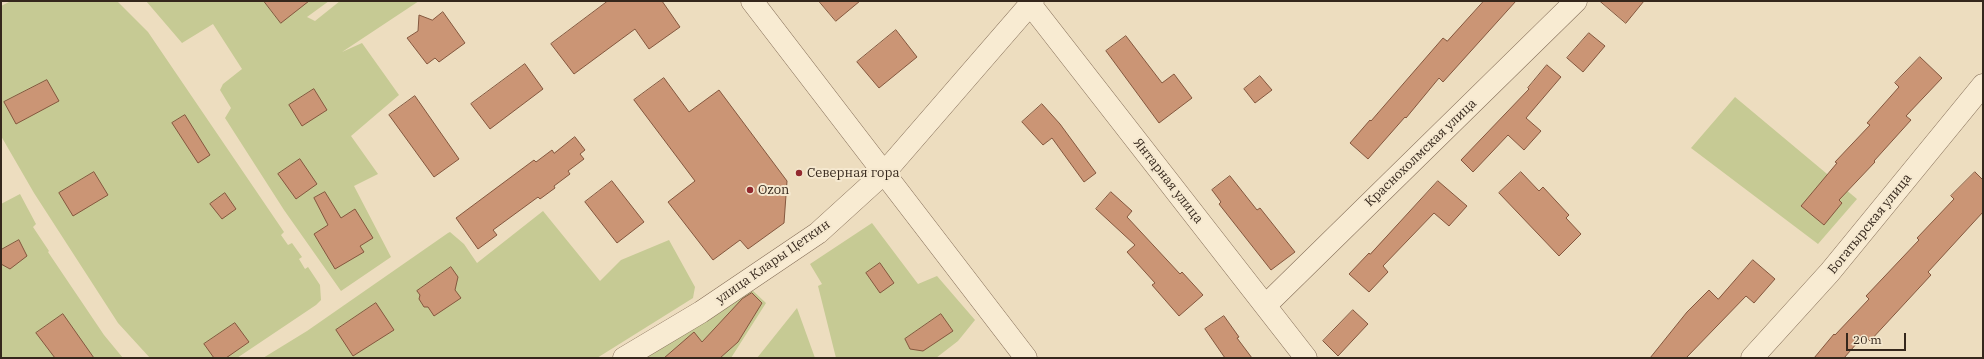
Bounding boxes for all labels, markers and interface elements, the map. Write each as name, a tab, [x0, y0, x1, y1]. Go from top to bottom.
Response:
street label: Краснохолмская улица	[1362, 96, 1480, 210]
street label: Янтарная улица	[1130, 135, 1206, 227]
place label: Северная гора	[807, 165, 900, 181]
marker: Северная гора	[794, 168, 804, 178]
street label: Богатырская улица	[1825, 171, 1915, 277]
place label: Ozon	[758, 182, 789, 198]
marker: Ozon	[745, 185, 755, 195]
street label: улица Клары Цеткин	[713, 217, 833, 307]
scale bar	[1848, 325, 1908, 351]
text: 20 m	[1853, 332, 1882, 347]

